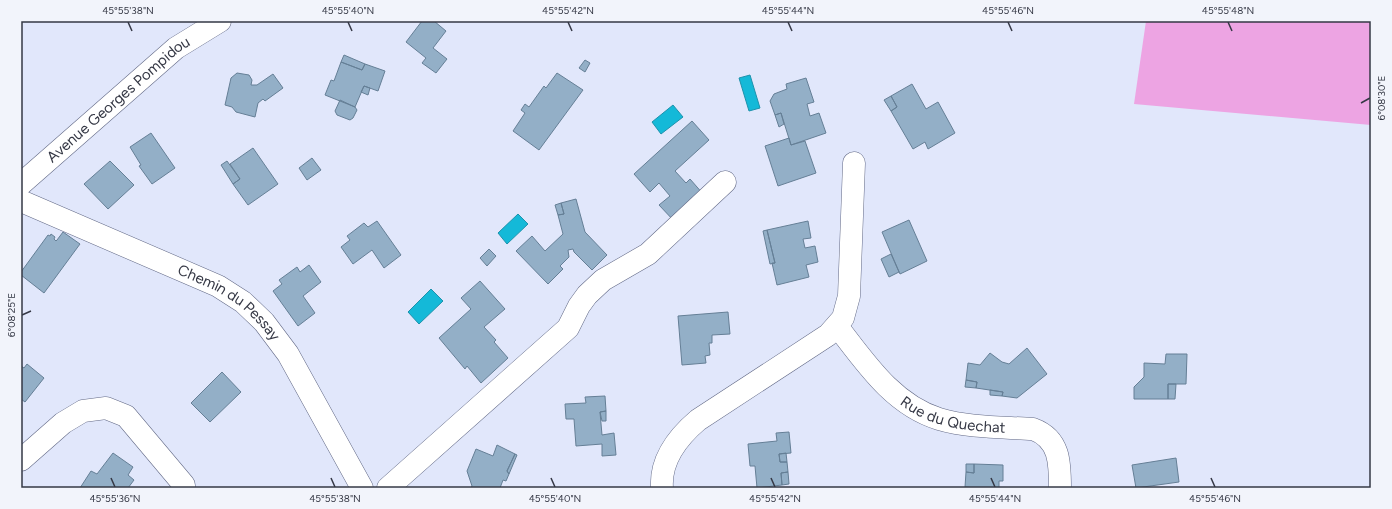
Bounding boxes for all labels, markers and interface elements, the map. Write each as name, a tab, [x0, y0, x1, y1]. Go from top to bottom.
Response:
text: 45°55'38"N	[102, 4, 154, 17]
text: 45°55'40"N	[322, 4, 374, 17]
text: 45°55'42"N	[542, 4, 594, 17]
text: 45°55'44"N	[762, 4, 814, 17]
text: 45°55'46"N	[982, 4, 1034, 17]
text: 45°55'48"N	[1202, 4, 1254, 17]
street label: Avenue Georges Pompidou	[43, 33, 193, 166]
text: 6°08'30"E	[1375, 75, 1388, 120]
street label: Chemin du Pessay	[175, 261, 284, 344]
text: 6°08'25"E	[5, 293, 18, 337]
street label: Rue du Quechat	[897, 392, 1006, 437]
text: 45°55'36"N	[89, 492, 141, 505]
text: 45°55'38"N	[309, 492, 361, 505]
text: 45°55'40"N	[529, 492, 581, 505]
text: 45°55'42"N	[749, 492, 801, 505]
text: 45°55'44"N	[969, 492, 1021, 505]
text: 45°55'46"N	[1189, 492, 1241, 505]

